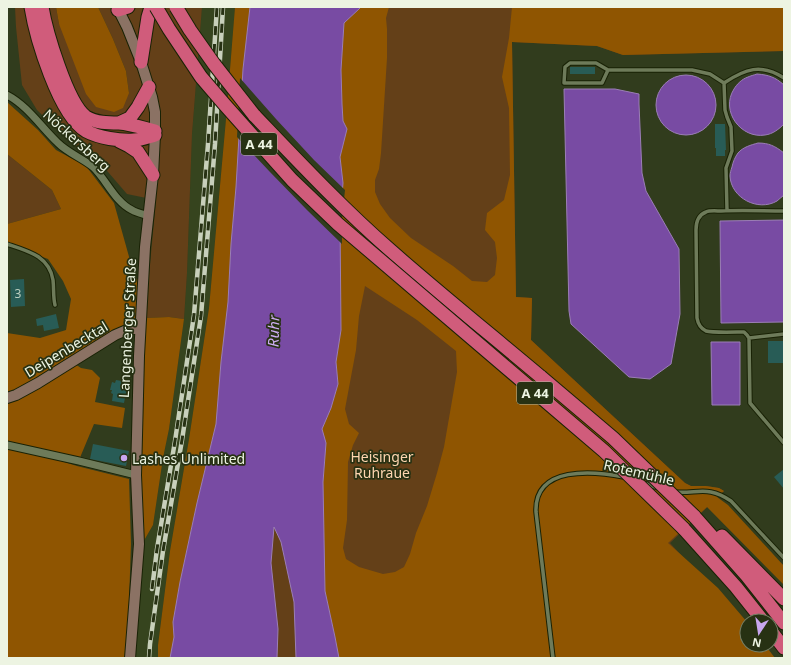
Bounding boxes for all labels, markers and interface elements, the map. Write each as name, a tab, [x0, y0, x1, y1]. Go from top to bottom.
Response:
street label: Nöckersberg	[39, 105, 115, 175]
road number: A 44	[241, 133, 277, 155]
street label: Langenberger Straße	[114, 258, 140, 398]
house number: 3	[15, 285, 22, 302]
water label: Ruhr	[262, 314, 284, 347]
street label: Deipenbecktal	[21, 317, 111, 381]
road number: A 44	[517, 382, 553, 404]
park label: Heisinger Ruhraue	[350, 447, 414, 482]
place label: Lashes Unlimited	[132, 449, 245, 468]
marker: Lashes Unlimited	[119, 453, 129, 463]
street label: Rotemühle	[602, 455, 676, 489]
north arrow	[739, 613, 779, 653]
text: N	[751, 635, 763, 652]

